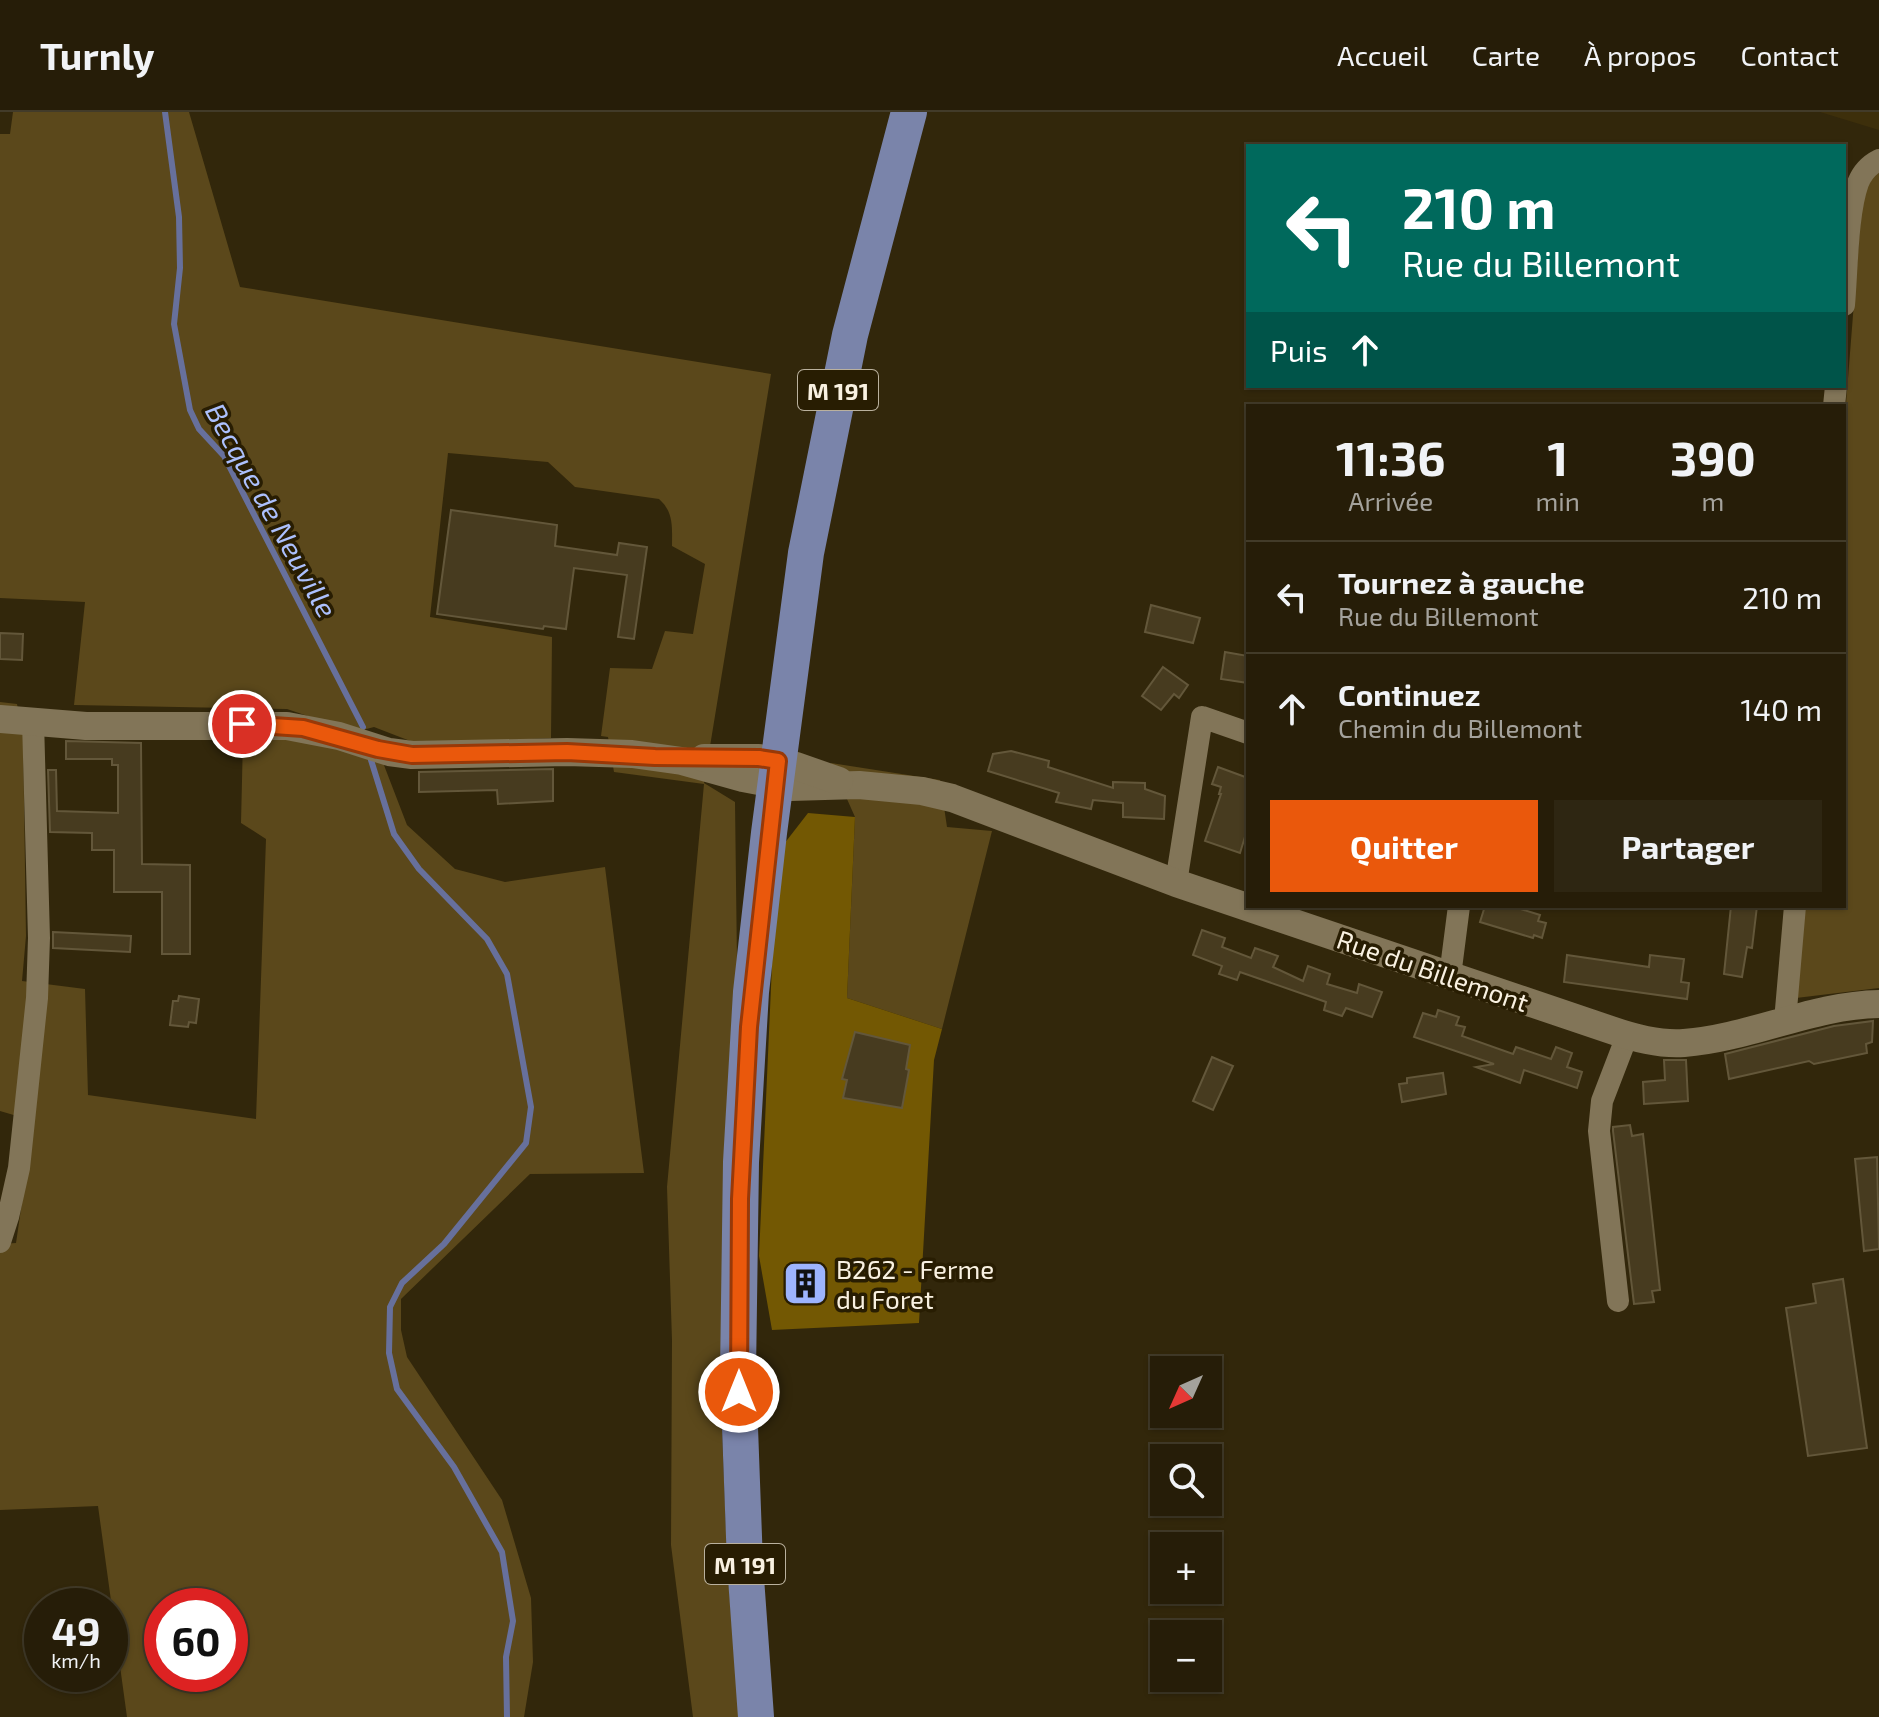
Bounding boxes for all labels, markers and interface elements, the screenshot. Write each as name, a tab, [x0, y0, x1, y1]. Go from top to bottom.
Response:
text: Turnly	[40, 32, 155, 78]
text: Accueil	[1337, 38, 1428, 72]
text: Carte	[1472, 38, 1540, 72]
text: À propos	[1584, 38, 1696, 72]
text: Contact	[1740, 38, 1839, 72]
text: 210 m	[1402, 173, 1556, 240]
icon: left	[1270, 176, 1374, 280]
text: Rue du Billemont	[1402, 241, 1680, 284]
icon: ahead	[1343, 328, 1387, 372]
text: Puis	[1270, 332, 1327, 368]
road number: M 191	[798, 370, 878, 410]
water label: Becque de Neuville	[199, 397, 345, 623]
text: 11:36	[1336, 428, 1445, 486]
text: 1	[1547, 428, 1568, 486]
text: 390	[1670, 428, 1756, 486]
text: Arrivée	[1348, 485, 1433, 516]
text: min	[1536, 485, 1580, 516]
text: m	[1702, 485, 1724, 516]
text: Tournez à gauche	[1338, 564, 1585, 600]
icon: left	[1270, 575, 1314, 619]
text: 210 m	[1742, 579, 1822, 615]
text: Rue du Billemont	[1338, 600, 1539, 631]
text: Continuez	[1338, 676, 1480, 712]
icon: ahead	[1270, 687, 1314, 731]
pin	[208, 690, 276, 758]
text: 140 m	[1741, 691, 1822, 727]
icon: arrive	[220, 702, 264, 746]
text: Chemin du Billemont	[1338, 712, 1582, 743]
button: Quitter	[1270, 800, 1538, 892]
button: Partager	[1554, 800, 1822, 892]
street label: Rue du Billemont	[1333, 923, 1533, 1017]
place label: B262 - Ferme du Foret	[836, 1253, 994, 1314]
building icon: B262 - Ferme du Foret	[781, 1259, 829, 1307]
position arrow	[697, 1350, 781, 1434]
north arrow	[1150, 1356, 1222, 1428]
map controls	[1150, 1356, 1222, 1692]
button: search	[1150, 1444, 1222, 1516]
button: +	[1150, 1532, 1222, 1604]
road number: M 191	[705, 1544, 785, 1584]
speed limit sign: 60	[144, 1588, 248, 1692]
text: 49	[51, 1606, 101, 1654]
button: −	[1150, 1620, 1222, 1692]
text: km/h	[51, 1648, 101, 1672]

